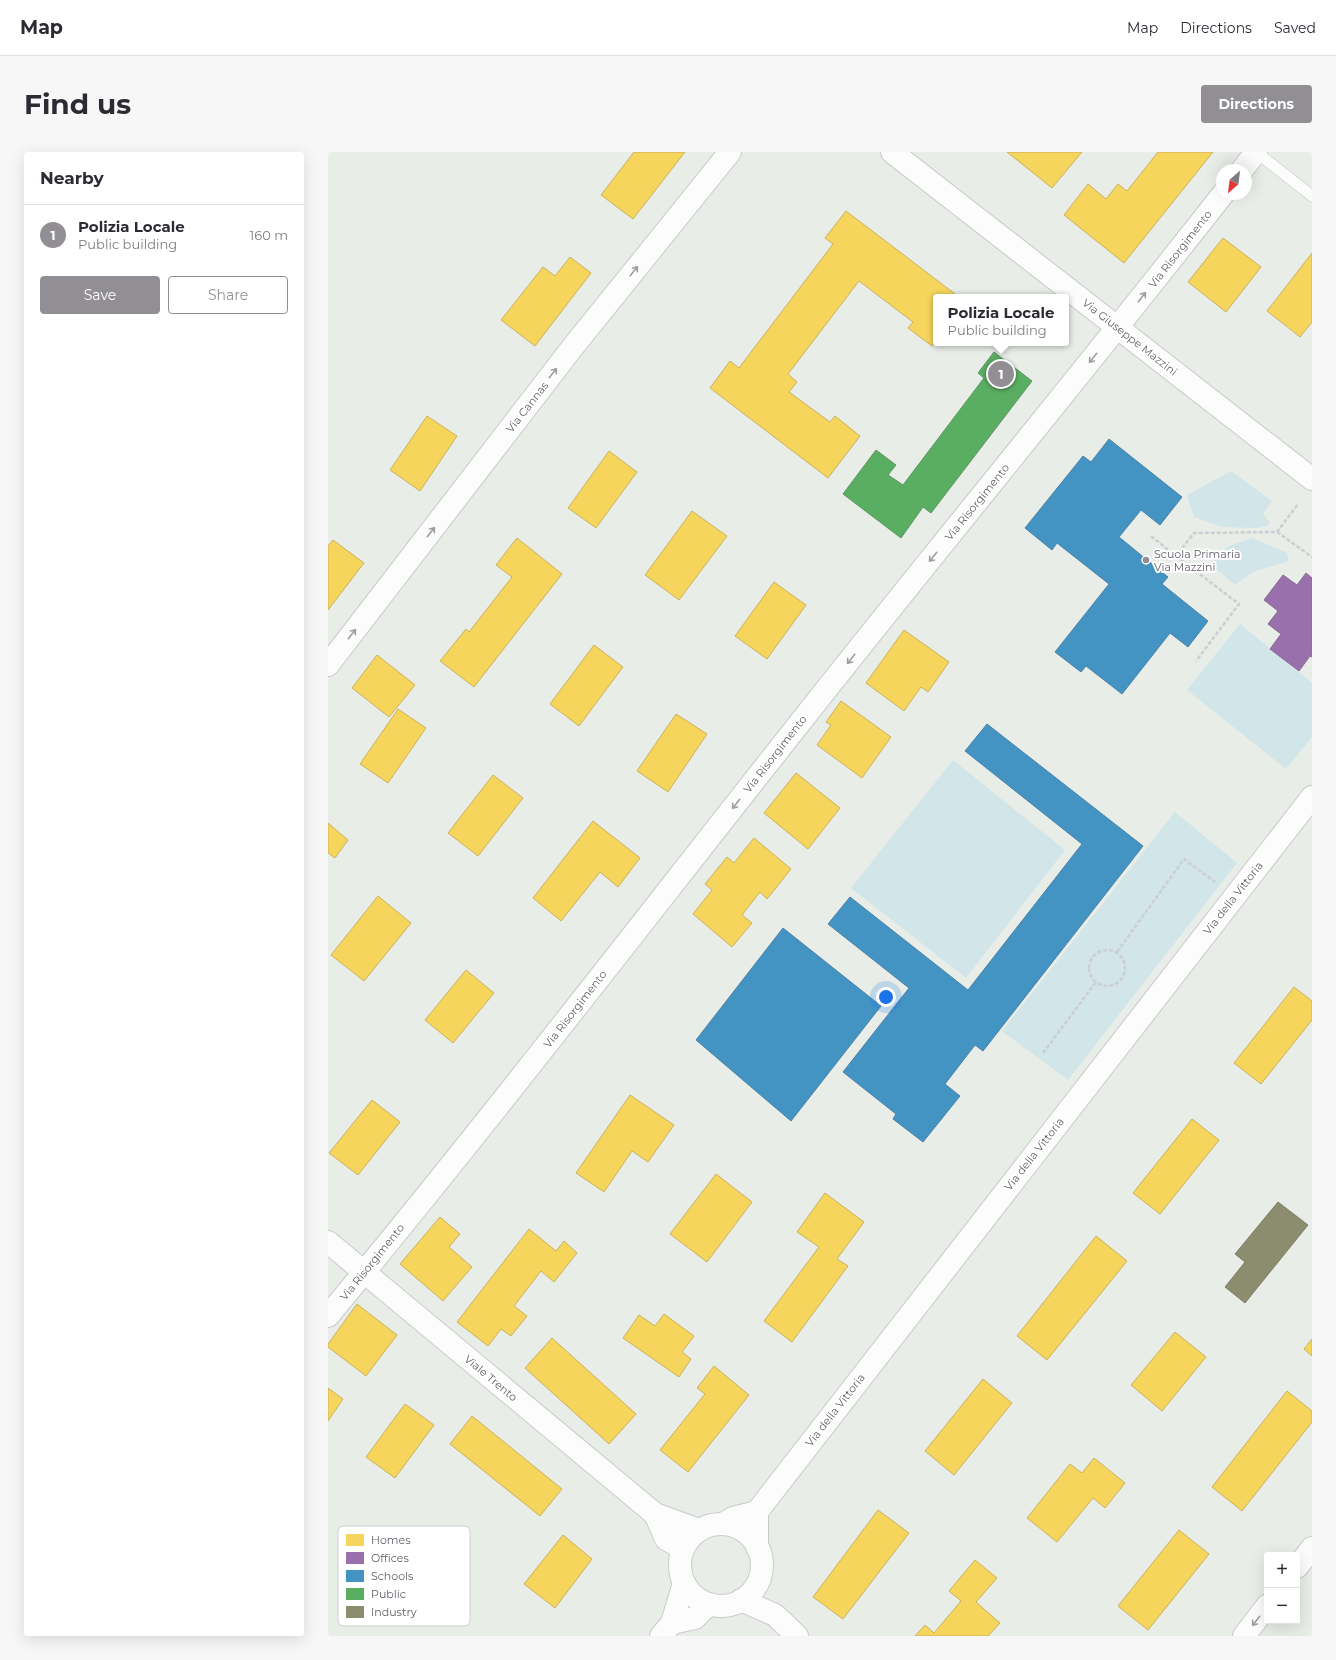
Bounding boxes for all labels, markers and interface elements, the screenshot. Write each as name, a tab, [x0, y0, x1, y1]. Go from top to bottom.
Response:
text: Map	[20, 16, 63, 39]
text: Map	[1127, 19, 1158, 37]
text: Directions	[1180, 19, 1252, 37]
text: Saved	[1274, 19, 1316, 37]
button: Directions	[1201, 85, 1312, 123]
text: Find us	[24, 87, 131, 121]
north arrow	[1216, 164, 1252, 200]
text: Nearby	[40, 168, 104, 188]
street label: Via Risorgimento	[1145, 207, 1215, 291]
text: Polizia Locale	[78, 217, 185, 236]
text: 1	[50, 227, 56, 243]
text: 160 m	[250, 227, 288, 243]
text: Public building	[78, 236, 177, 252]
one-way arrow	[630, 266, 638, 277]
button: Save	[40, 276, 160, 314]
button: Share	[168, 276, 288, 314]
one-way arrow	[1138, 291, 1146, 302]
popup	[933, 294, 1069, 346]
street label: Via Giuseppe Mazzini	[1080, 296, 1180, 378]
text: Polizia Locale	[948, 303, 1054, 322]
text: Public building	[948, 322, 1047, 338]
one-way arrow	[1089, 352, 1098, 363]
pin: 1	[988, 359, 1014, 389]
one-way arrow	[549, 368, 557, 379]
street label: Via Cannas	[503, 378, 552, 435]
street label: Via Risorgimento	[942, 461, 1012, 543]
one-way arrow	[427, 526, 436, 537]
place label: Scuola Primaria Via Mazzini	[1154, 547, 1240, 574]
one-way arrow	[928, 552, 937, 563]
marker: Scuola Primaria Via Mazzini	[1141, 555, 1151, 565]
one-way arrow	[348, 629, 356, 640]
one-way arrow	[847, 653, 856, 664]
street label: Via Risorgimento	[740, 712, 810, 796]
one-way arrow	[731, 799, 740, 810]
street label: Via della Vittoria	[1200, 859, 1266, 937]
street label: Via Risorgimento	[540, 967, 610, 1051]
your location	[876, 987, 896, 1007]
street label: Via della Vittoria	[1001, 1115, 1067, 1193]
street label: Via Risorgimento	[337, 1221, 407, 1303]
street label: Viale Trento	[462, 1352, 521, 1404]
street label: Via della Vittoria	[802, 1371, 868, 1449]
legend	[338, 1526, 470, 1626]
text: Homes	[371, 1533, 411, 1547]
text: Offices	[371, 1551, 409, 1565]
map controls	[1264, 1552, 1300, 1624]
button: +	[1264, 1552, 1300, 1588]
text: Schools	[371, 1569, 414, 1583]
text: Public	[371, 1587, 406, 1601]
button: −	[1264, 1588, 1300, 1624]
text: Industry	[371, 1605, 417, 1619]
one-way arrow	[1251, 1616, 1260, 1627]

